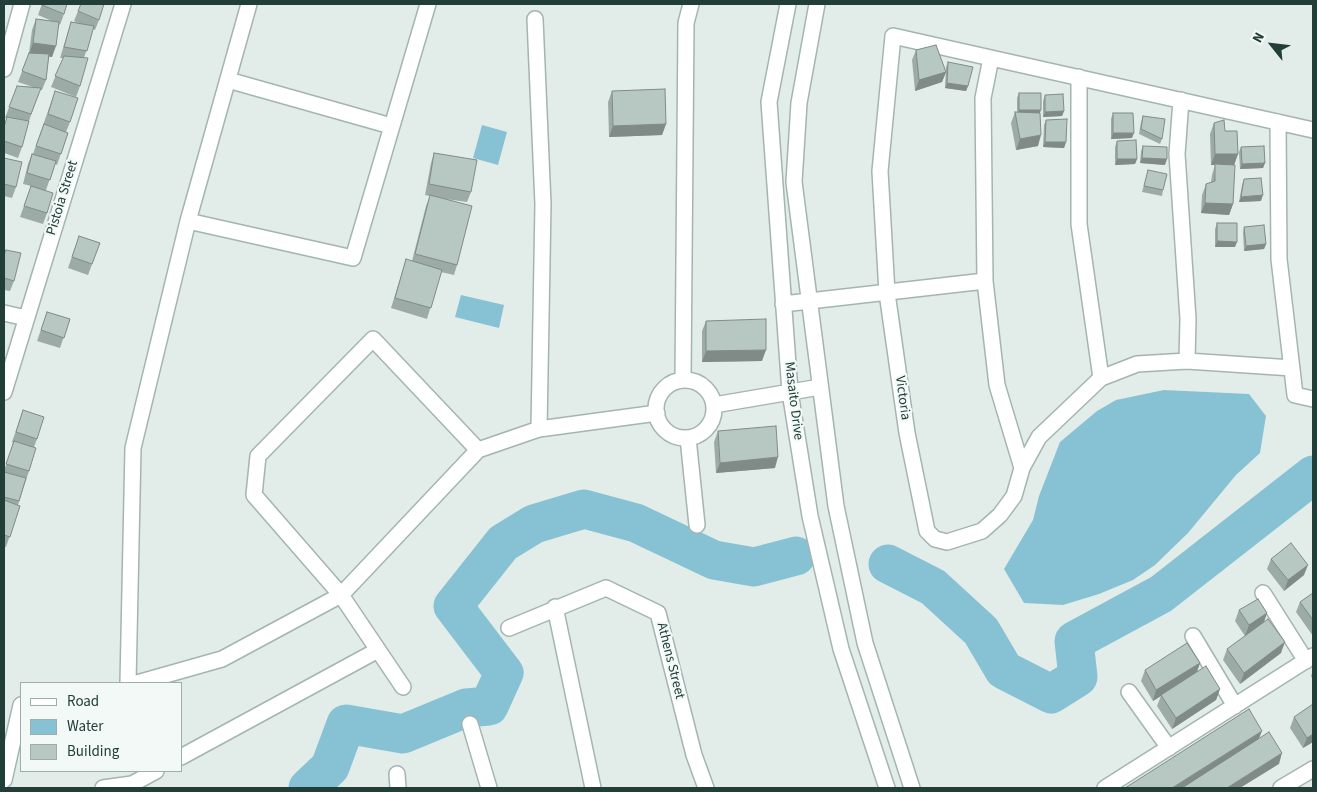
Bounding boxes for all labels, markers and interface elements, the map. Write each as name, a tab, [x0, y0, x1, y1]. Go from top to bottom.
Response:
north arrow	[1247, 20, 1297, 70]
text: N	[1248, 29, 1270, 47]
street label: Pistoia Street	[44, 159, 82, 237]
street label: Masaito Drive	[780, 361, 806, 441]
street label: Victoria	[891, 375, 913, 421]
street label: Athens Street	[652, 621, 688, 701]
legend	[20, 682, 182, 772]
text: Road	[67, 691, 99, 712]
text: Water	[67, 716, 103, 737]
text: Building	[67, 741, 119, 762]

